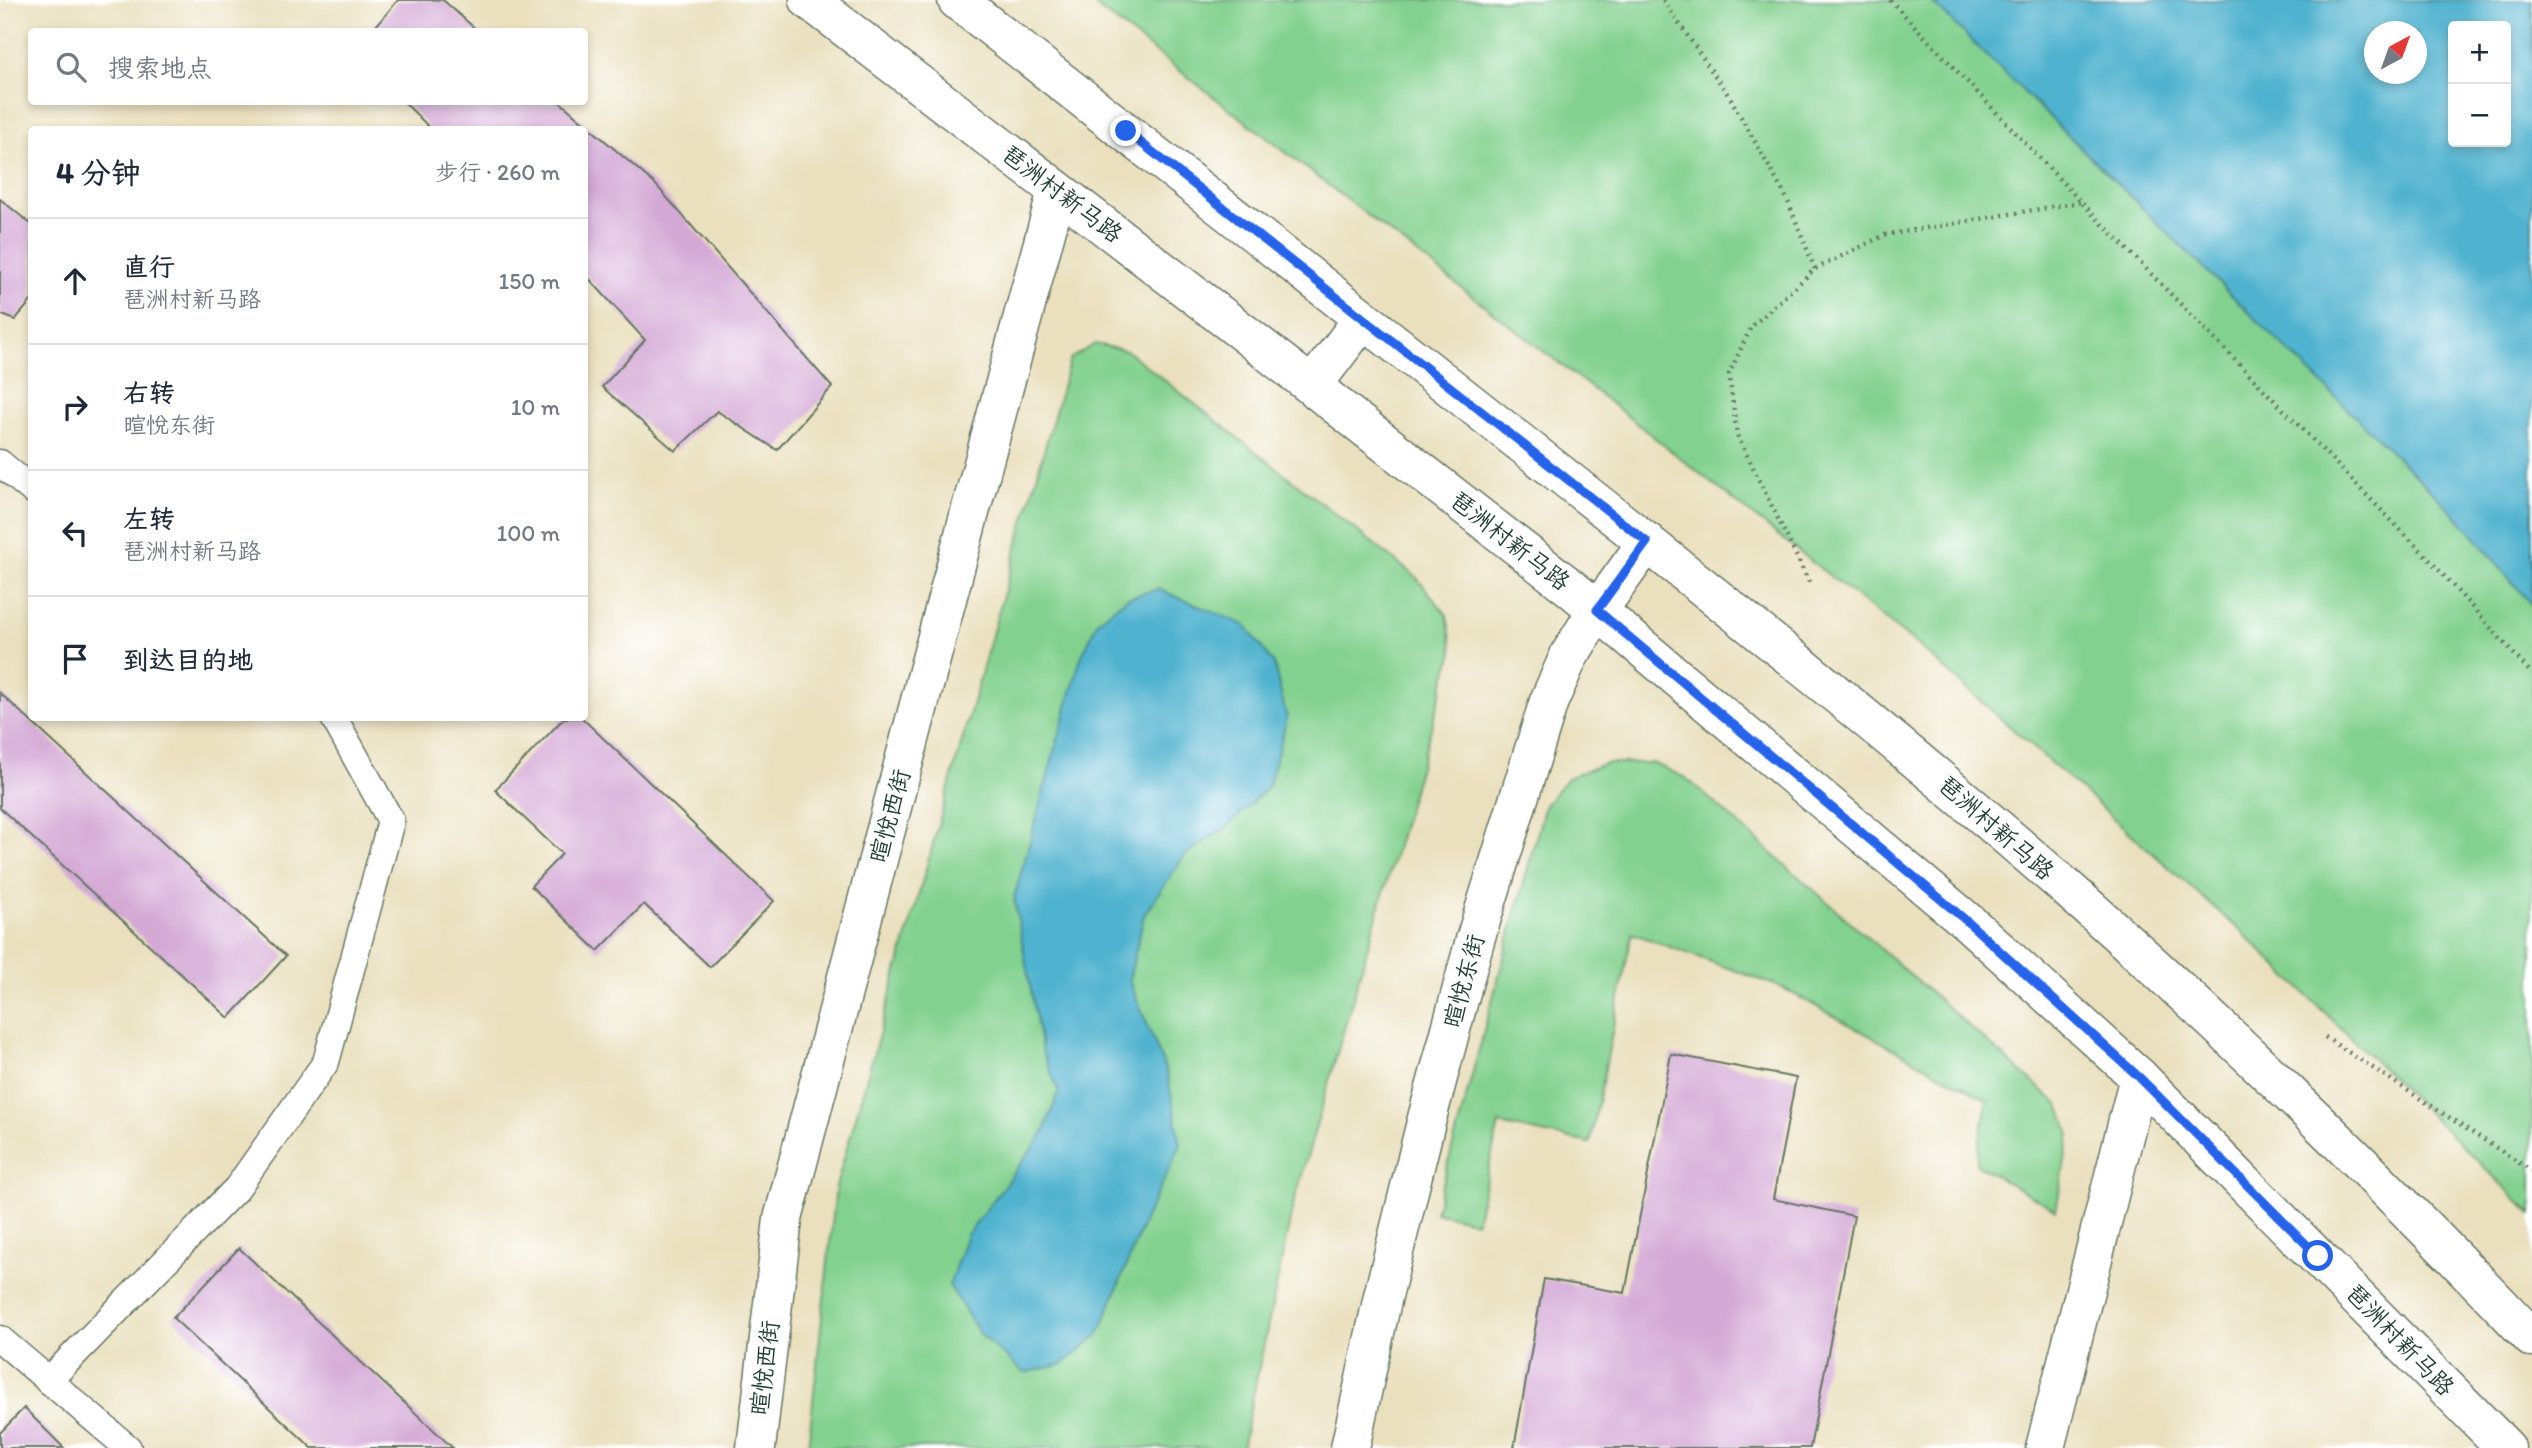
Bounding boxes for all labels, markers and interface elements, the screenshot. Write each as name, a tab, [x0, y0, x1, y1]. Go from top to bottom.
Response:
north arrow	[2364, 21, 2427, 84]
map controls	[2448, 21, 2511, 147]
button: +	[2448, 21, 2511, 84]
search box	[28, 28, 588, 105]
icon: search	[52, 48, 90, 86]
text: 搜索地点	[108, 52, 212, 84]
button: −	[2448, 84, 2511, 147]
route end	[1110, 115, 1141, 146]
street label: 琶洲村新马路	[996, 139, 1129, 249]
text: 4 分钟	[56, 154, 141, 191]
text: 步行 · 260 m	[435, 158, 560, 186]
text: 直行	[123, 251, 175, 283]
icon: ahead	[56, 262, 94, 300]
text: 150 m	[499, 267, 560, 295]
text: 琶洲村新马路	[123, 285, 261, 313]
text: 右转	[123, 377, 175, 409]
icon: right	[56, 388, 94, 426]
text: 10 m	[511, 393, 560, 421]
text: 暄悦东街	[123, 411, 215, 439]
street label: 琶洲村新马路	[1445, 485, 1576, 596]
text: 左转	[123, 503, 175, 535]
icon: left	[56, 514, 94, 552]
text: 100 m	[496, 519, 560, 547]
text: 琶洲村新马路	[123, 537, 261, 565]
icon: arrive	[56, 640, 94, 678]
text: 到达目的地	[123, 644, 253, 676]
street label: 暄悦西街	[863, 766, 916, 866]
street label: 琶洲村新马路	[1932, 769, 2060, 886]
street label: 暄悦东街	[1437, 931, 1490, 1031]
route start	[2302, 1240, 2333, 1271]
street label: 琶洲村新马路	[2340, 1278, 2461, 1402]
street label: 暄悦西街	[744, 1319, 785, 1417]

